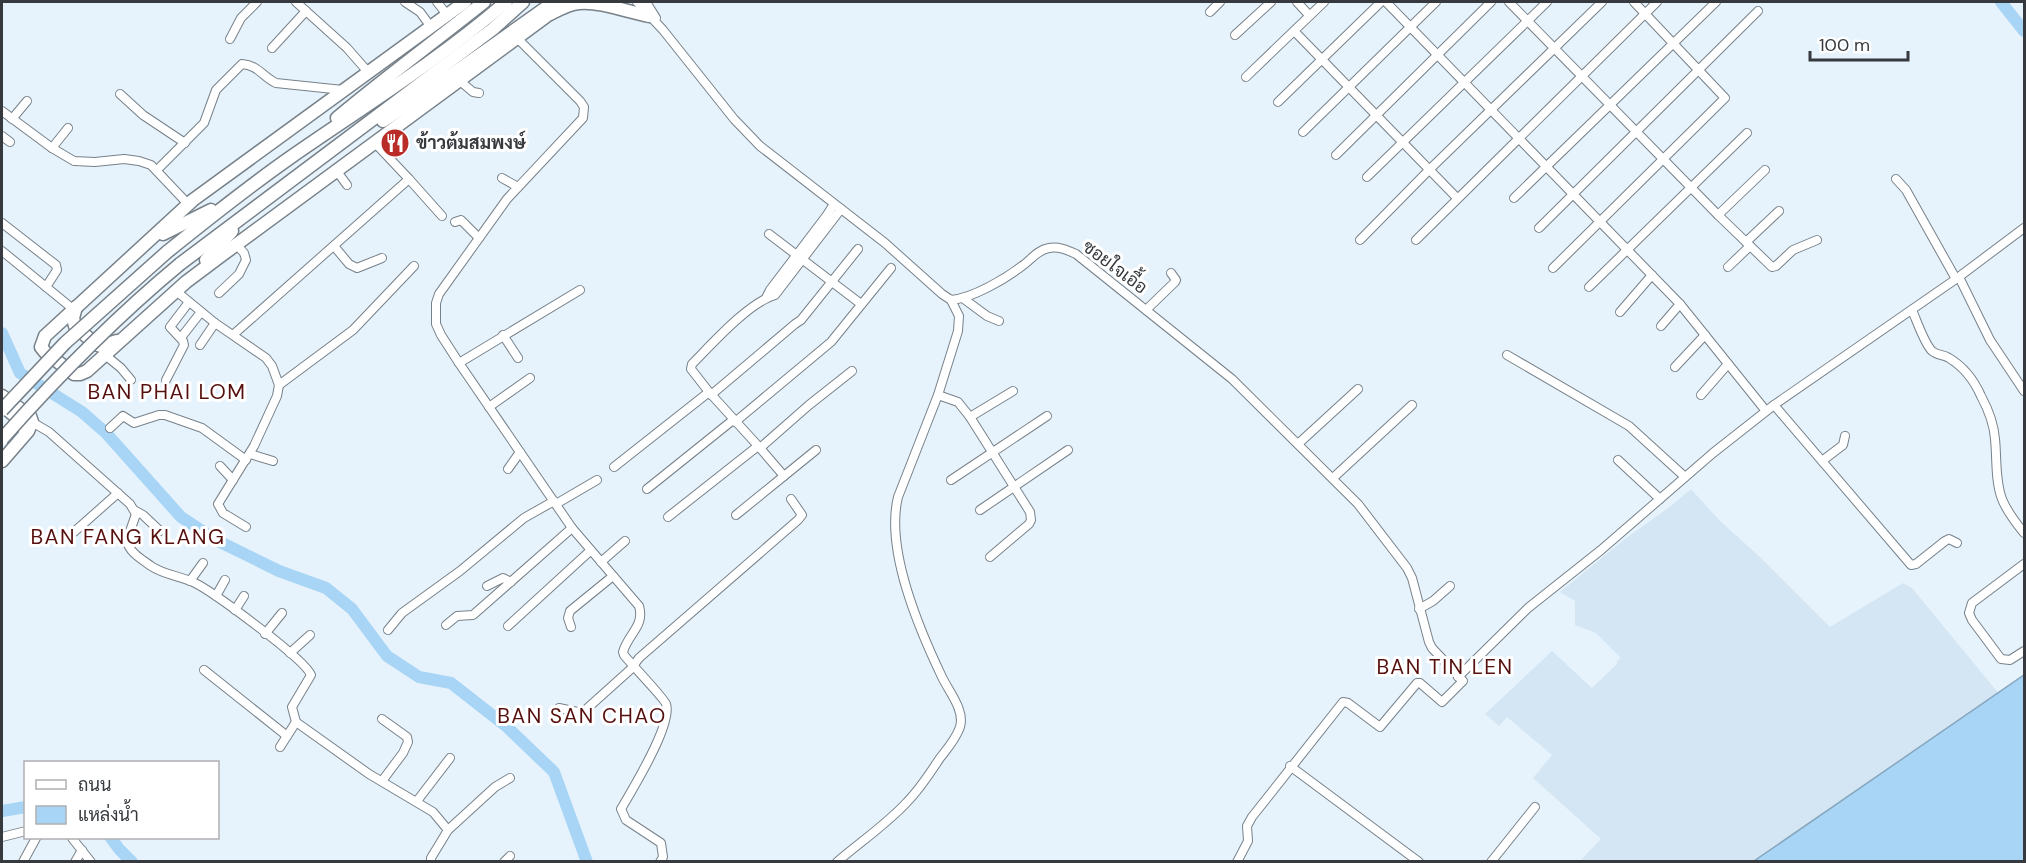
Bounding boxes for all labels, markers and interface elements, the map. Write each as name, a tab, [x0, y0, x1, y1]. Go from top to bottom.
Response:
scale bar	[1810, 24, 1908, 62]
text: 100 m	[1819, 33, 1870, 57]
restaurant icon: ข้าวต้มสมพงษ์	[379, 127, 411, 159]
place label: ข้าวต้มสมพงษ์	[416, 130, 527, 155]
street label: ซอยใจเอื้อ	[1078, 232, 1155, 299]
district label: BAN PHAI LOM	[88, 378, 247, 406]
district label: BAN FANG KLANG	[31, 523, 225, 551]
district label: BAN TIN LEN	[1376, 653, 1514, 681]
district label: BAN SAN CHAO	[497, 702, 667, 730]
legend	[24, 761, 219, 839]
text: ถนน	[78, 773, 111, 797]
text: แหล่งน้ำ	[78, 799, 139, 827]

